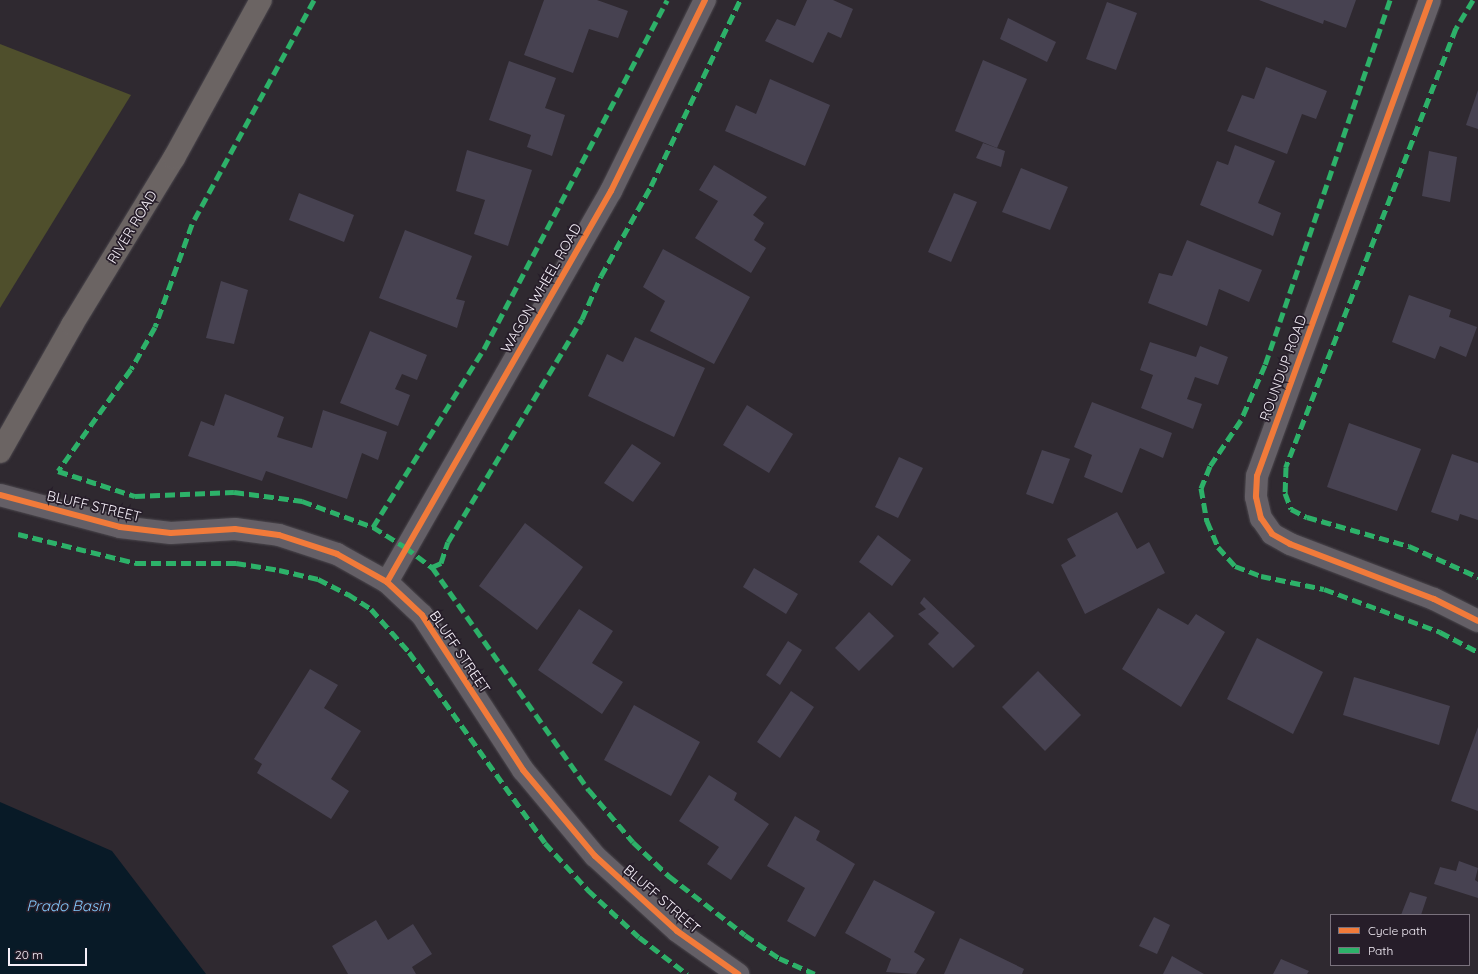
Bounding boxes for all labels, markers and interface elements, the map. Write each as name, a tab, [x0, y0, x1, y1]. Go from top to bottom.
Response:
street label: RIVER ROAD	[104, 187, 160, 267]
street label: WAGON WHEEL ROAD	[497, 220, 585, 356]
street label: ROUNDUP ROAD	[1256, 313, 1310, 423]
street label: BLUFF STREET	[45, 487, 143, 525]
street label: BLUFF STREET	[426, 608, 494, 696]
street label: BLUFF STREET	[620, 861, 704, 937]
water label: Prado Basin	[26, 897, 110, 915]
legend	[1330, 914, 1470, 966]
text: Cycle path	[1368, 923, 1427, 938]
scale bar	[10, 940, 89, 966]
text: Path	[1368, 943, 1393, 958]
text: 20 m	[15, 947, 43, 962]

